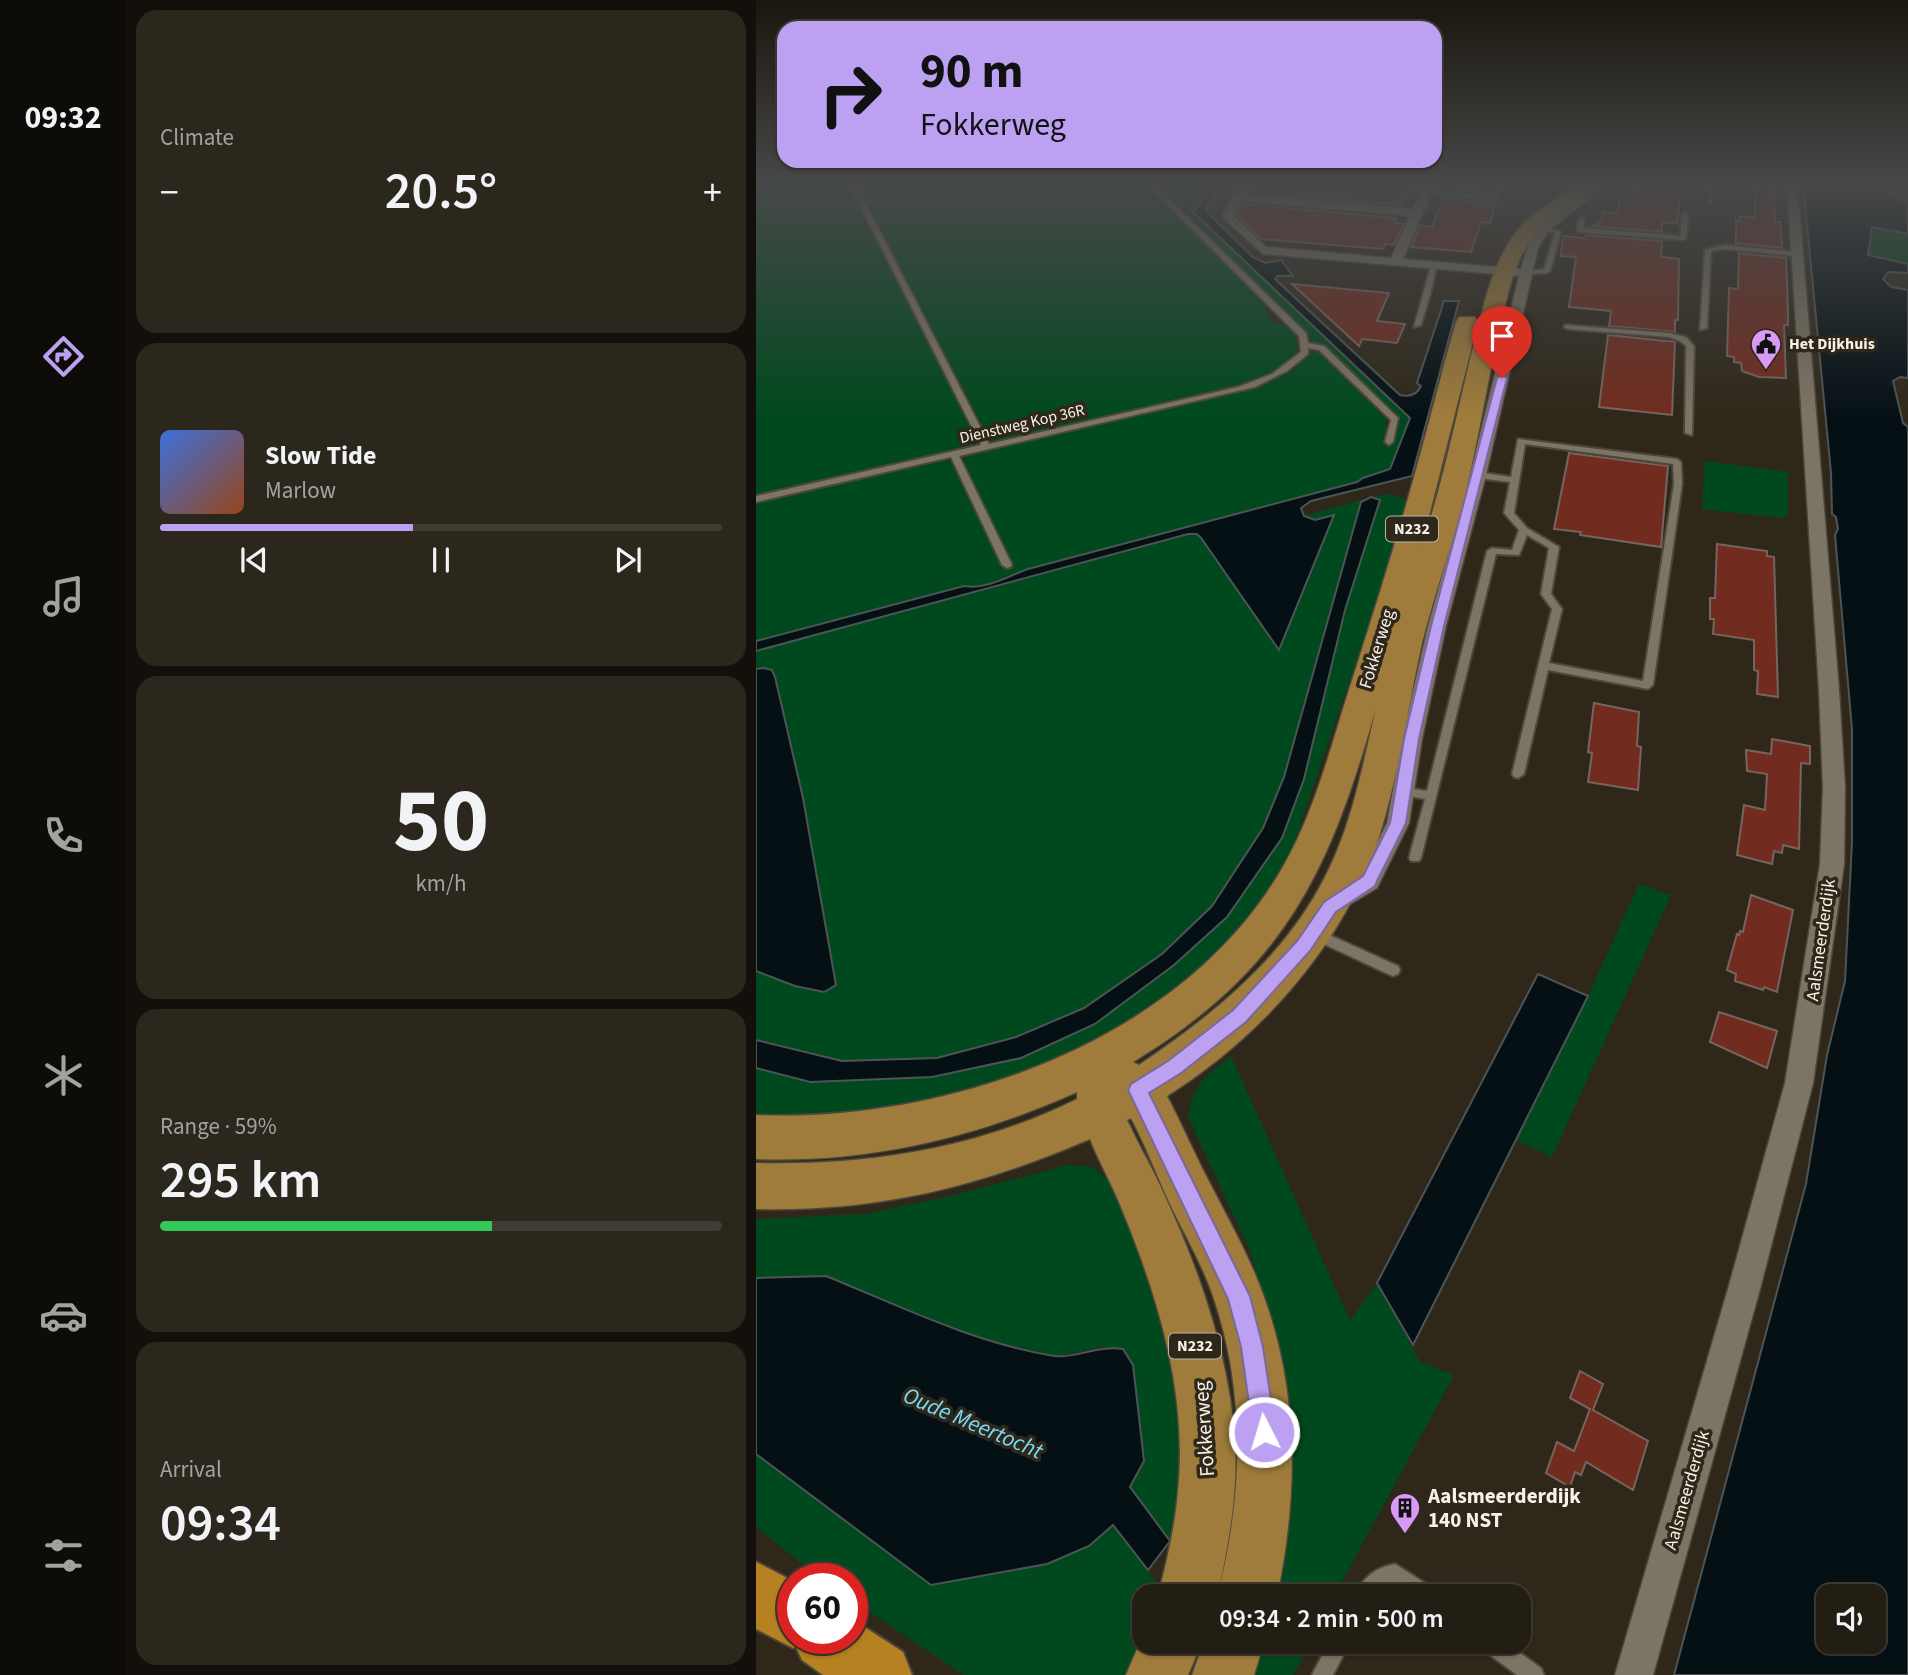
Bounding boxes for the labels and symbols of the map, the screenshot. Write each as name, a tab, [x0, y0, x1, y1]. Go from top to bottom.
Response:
pin	[1472, 306, 1532, 378]
public building icon: Het Dijkhuis	[1749, 327, 1783, 371]
place label: Het Dijkhuis	[1789, 333, 1875, 355]
street label: Dienstweg Kop 36R	[957, 399, 1087, 449]
road number: N232	[1386, 516, 1438, 542]
street label: Fokkerweg	[1353, 606, 1401, 692]
street label: Aalsmeerderdijk	[1800, 877, 1842, 1003]
road number: N232	[1169, 1334, 1221, 1358]
water label: Oude Meertocht	[898, 1379, 1049, 1468]
street label: Fokkerweg	[1186, 1380, 1222, 1478]
position arrow	[1227, 1395, 1301, 1469]
street label: Aalsmeerderdijk	[1658, 1427, 1716, 1553]
place label: Aalsmeerderdijk 140 NST	[1427, 1481, 1581, 1535]
building icon: Aalsmeerderdijk 140 NST	[1388, 1491, 1422, 1535]
speed limit sign: 60	[777, 1563, 868, 1654]

